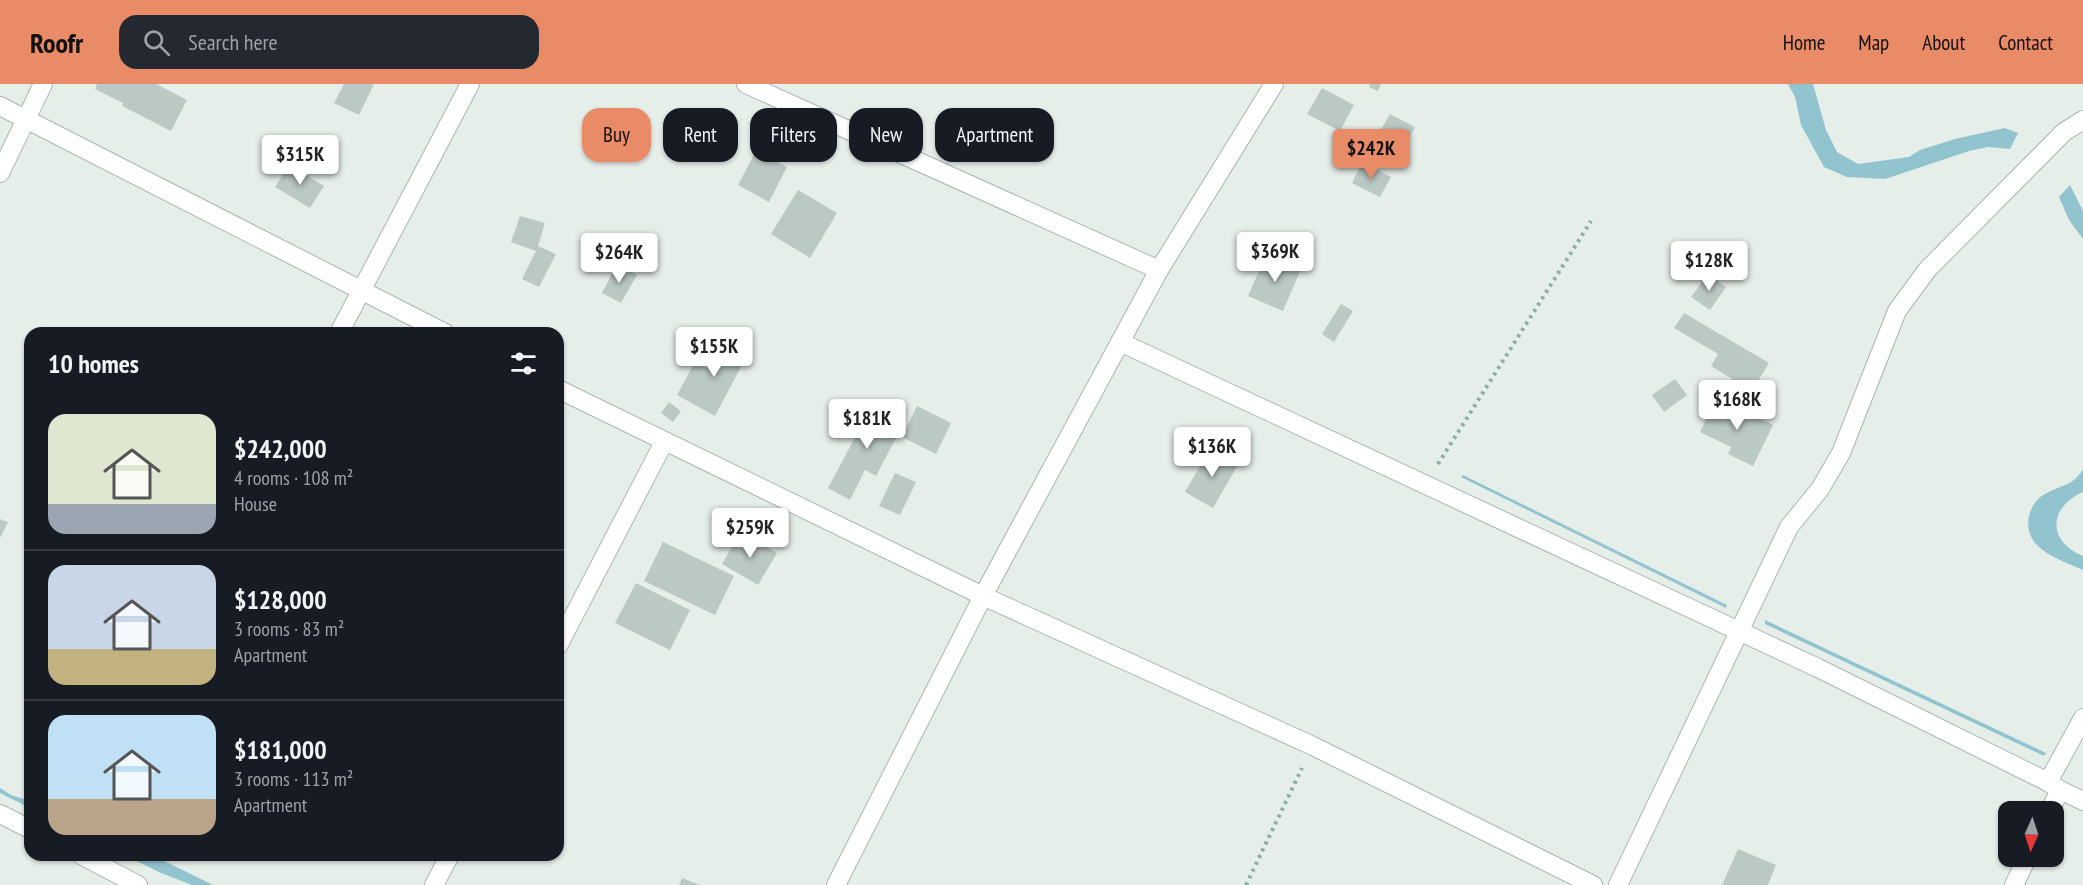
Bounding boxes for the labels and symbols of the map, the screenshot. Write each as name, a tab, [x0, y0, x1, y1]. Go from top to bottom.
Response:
pin: $242K	[1329, 129, 1413, 180]
pin: $315K	[258, 135, 342, 186]
pin: $369K	[1233, 232, 1317, 283]
pin: $264K	[577, 233, 661, 284]
pin: $128K	[1667, 241, 1751, 292]
pin: $155K	[672, 327, 756, 378]
pin: $168K	[1695, 380, 1779, 431]
pin: $181K	[825, 399, 909, 450]
pin: $136K	[1170, 427, 1254, 478]
pin: $259K	[708, 508, 792, 559]
north arrow	[1998, 801, 2064, 867]

